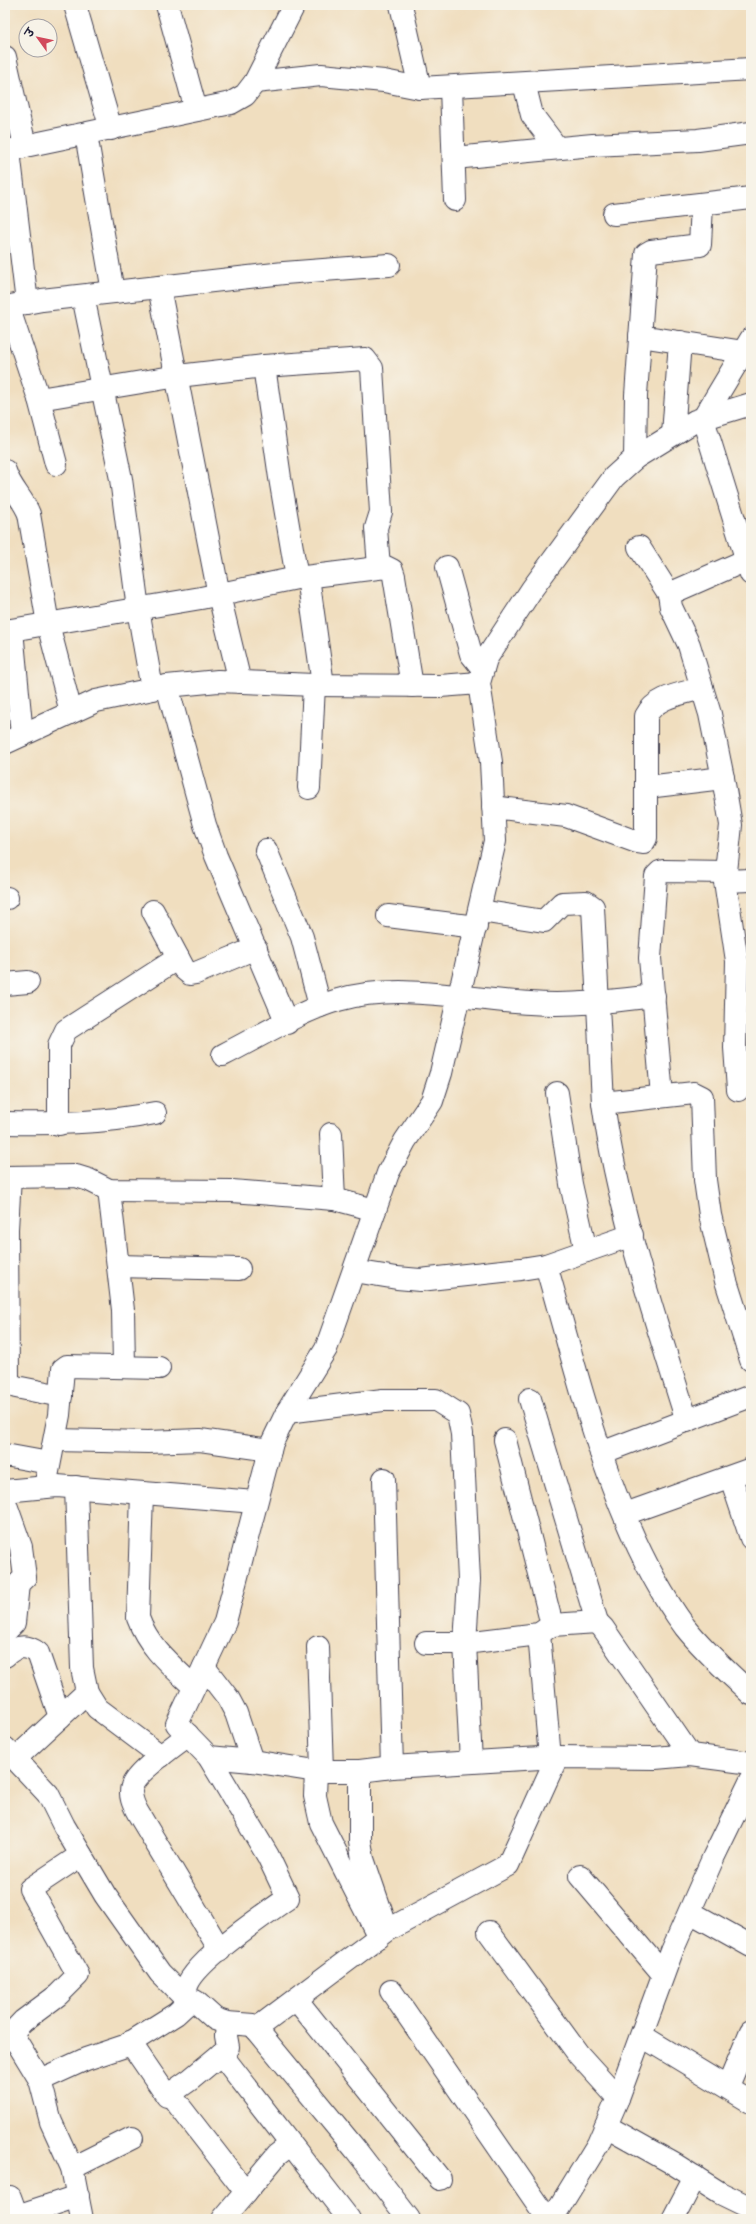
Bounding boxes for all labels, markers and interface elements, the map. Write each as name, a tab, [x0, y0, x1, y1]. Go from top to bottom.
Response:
north arrow	[18, 18, 58, 58]
text: उ	[21, 24, 39, 41]

